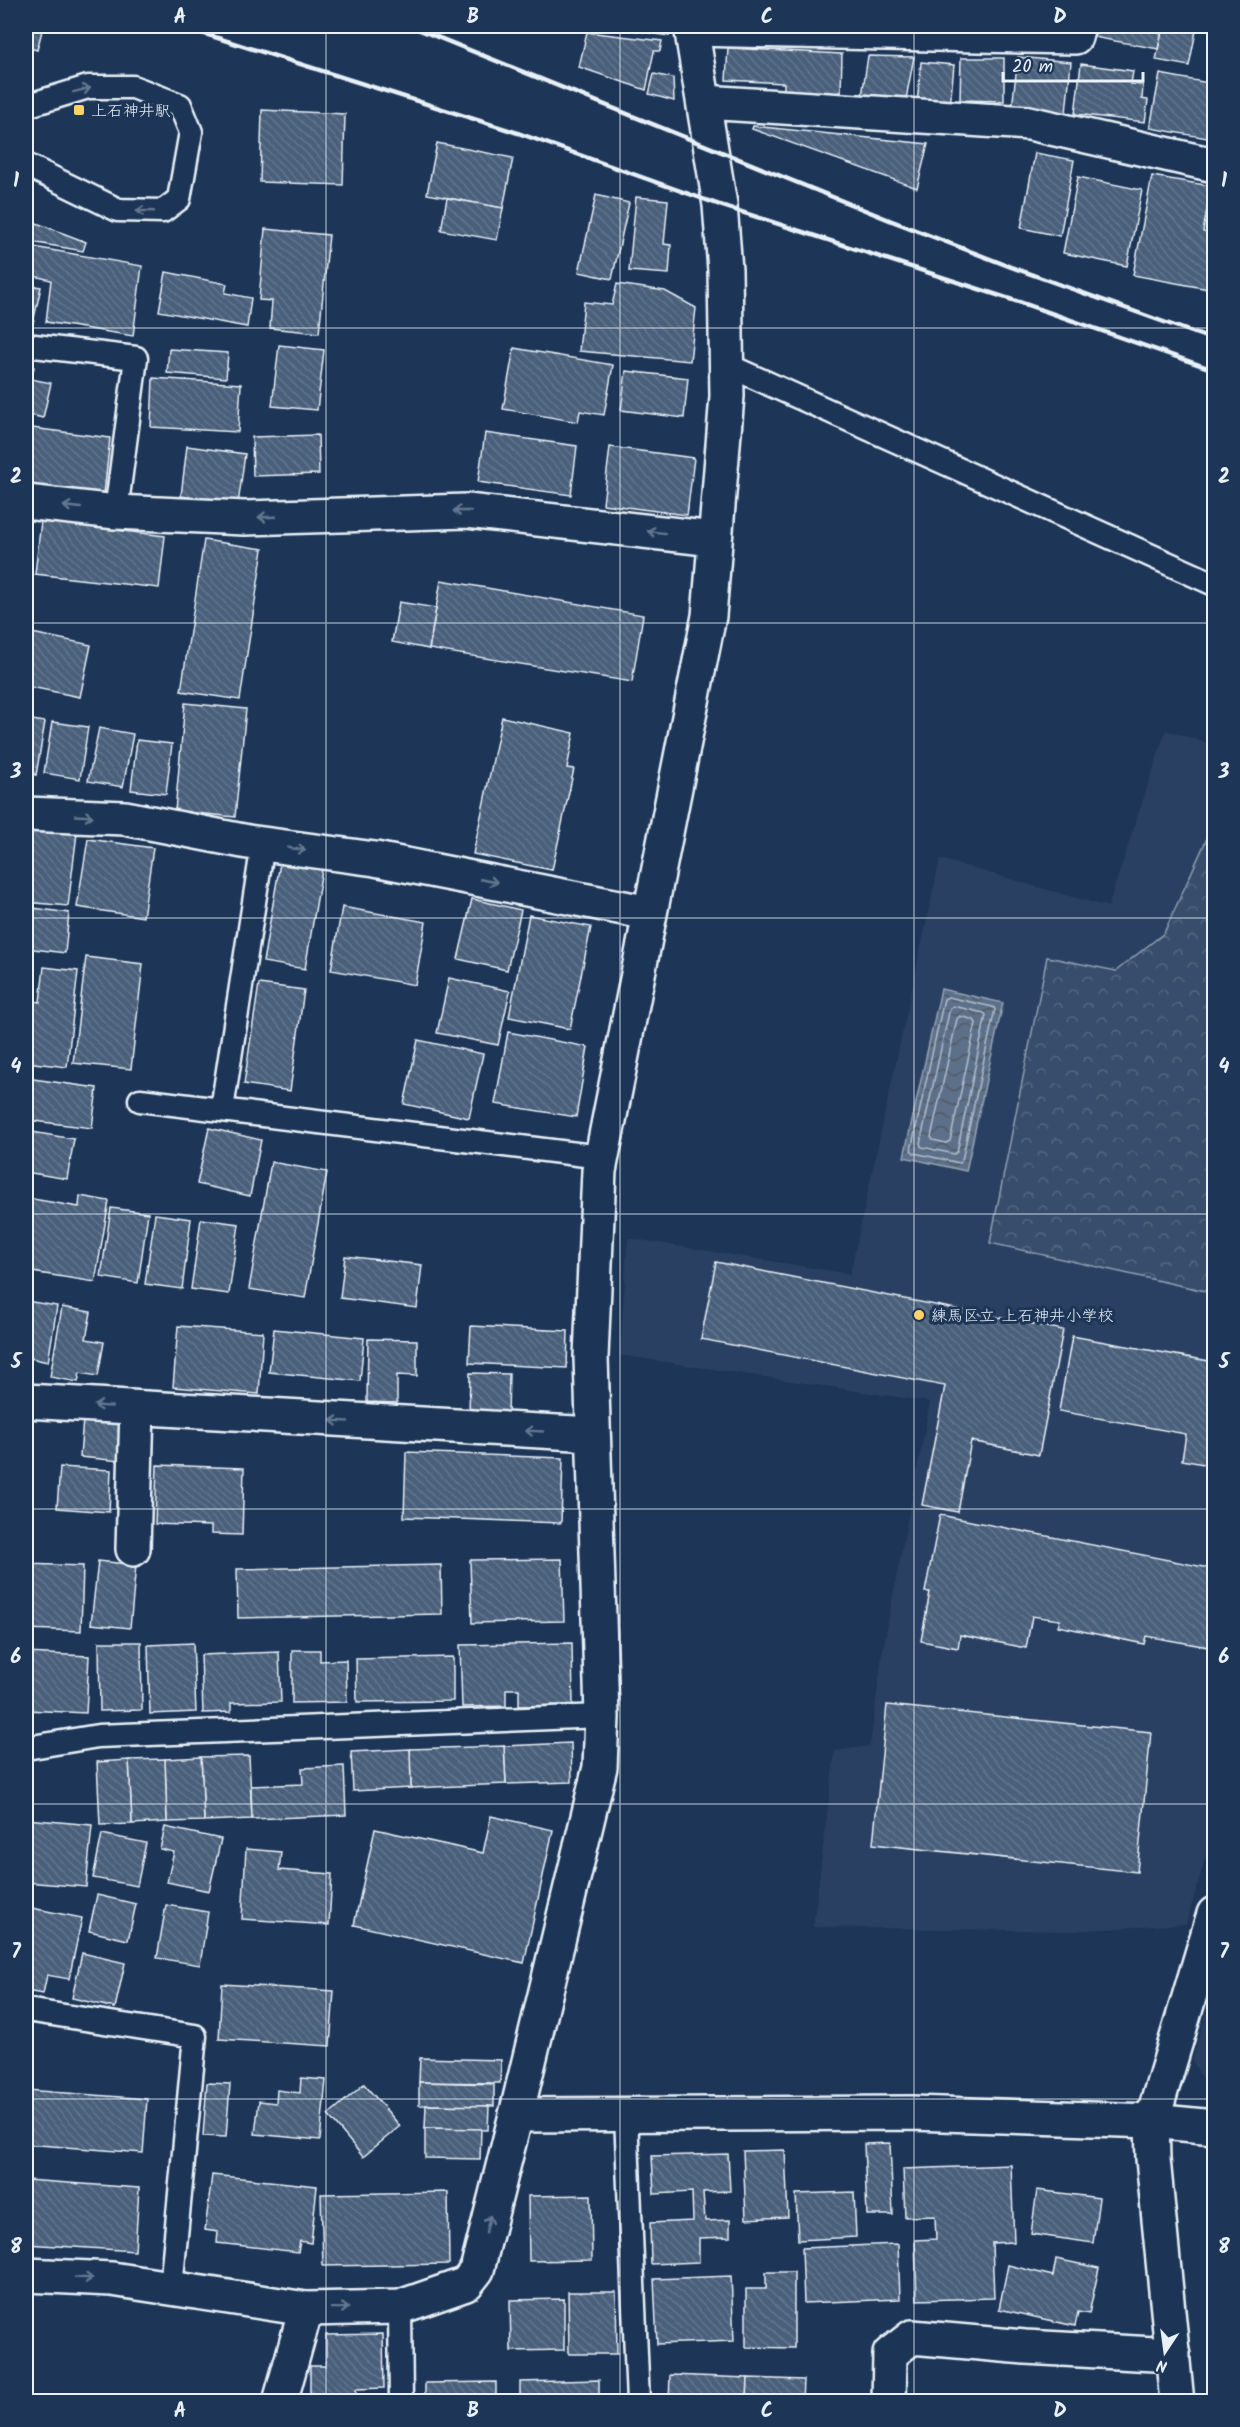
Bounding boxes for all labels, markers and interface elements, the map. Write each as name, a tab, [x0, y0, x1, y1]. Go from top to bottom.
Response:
text: A	[174, 2, 186, 34]
text: B	[467, 2, 479, 34]
text: C	[761, 2, 773, 34]
text: D	[1053, 2, 1067, 34]
scale bar	[1003, 45, 1142, 83]
text: 20 m	[1012, 53, 1053, 82]
one-way arrow	[72, 83, 91, 95]
place label: 上石神井駅	[91, 99, 171, 124]
marker: 上石神井駅	[72, 103, 86, 117]
text: 1	[13, 166, 19, 198]
text: 1	[1221, 166, 1227, 198]
one-way arrow	[136, 205, 156, 216]
text: 2	[10, 462, 22, 494]
text: 2	[1218, 462, 1230, 494]
one-way arrow	[63, 501, 83, 512]
one-way arrow	[452, 505, 472, 517]
one-way arrow	[258, 511, 278, 523]
one-way arrow	[646, 527, 666, 538]
text: 3	[10, 757, 22, 789]
text: 3	[1218, 757, 1230, 789]
one-way arrow	[73, 811, 93, 822]
one-way arrow	[287, 843, 307, 854]
one-way arrow	[479, 876, 499, 887]
text: 4	[11, 1052, 22, 1084]
text: 4	[1219, 1052, 1230, 1084]
place label: 練馬区立 上石神井小学校	[931, 1304, 1113, 1329]
marker: 練馬区立 上石神井小学校	[912, 1308, 926, 1322]
text: 5	[10, 1347, 23, 1379]
text: 5	[1218, 1347, 1231, 1379]
one-way arrow	[93, 1400, 113, 1411]
one-way arrow	[330, 1415, 350, 1426]
one-way arrow	[524, 1426, 544, 1437]
text: 6	[11, 1642, 22, 1674]
text: 6	[1219, 1642, 1230, 1674]
text: 7	[11, 1937, 21, 1969]
text: 7	[1219, 1937, 1229, 1969]
one-way arrow	[483, 2215, 495, 2234]
text: 8	[10, 2232, 22, 2264]
text: 8	[1218, 2232, 1230, 2264]
one-way arrow	[73, 2272, 93, 2283]
one-way arrow	[329, 2302, 349, 2314]
north arrow	[1135, 2322, 1195, 2382]
text: N	[1154, 2352, 1170, 2378]
text: A	[174, 2396, 186, 2427]
text: B	[467, 2396, 479, 2427]
text: C	[761, 2396, 773, 2427]
text: D	[1053, 2396, 1067, 2427]

